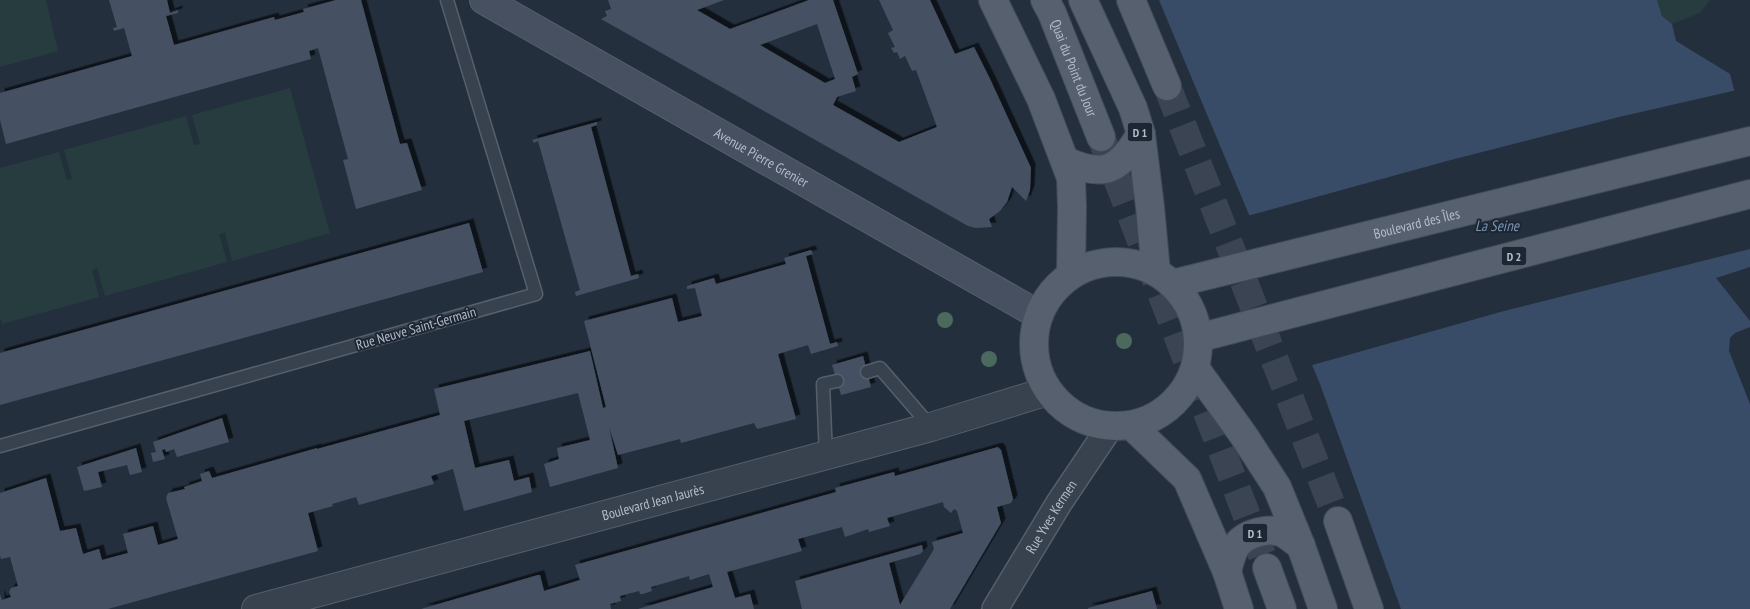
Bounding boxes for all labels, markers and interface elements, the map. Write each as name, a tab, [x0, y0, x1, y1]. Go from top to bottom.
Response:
street label: Quai du Point du Jour	[1046, 17, 1101, 119]
road number: D 1	[1128, 122, 1152, 142]
street label: Avenue Pierre Grenier	[711, 124, 812, 191]
street label: Boulevard des Îles	[1372, 204, 1462, 243]
water label: La Seine	[1475, 216, 1520, 235]
road number: D 2	[1502, 247, 1526, 266]
street label: Rue Neuve Saint-Germain	[354, 302, 478, 354]
street label: Rue Yves Kermen	[1022, 477, 1081, 557]
street label: Boulevard Jean Jaurès	[600, 480, 706, 524]
road number: D 1	[1242, 524, 1268, 542]

